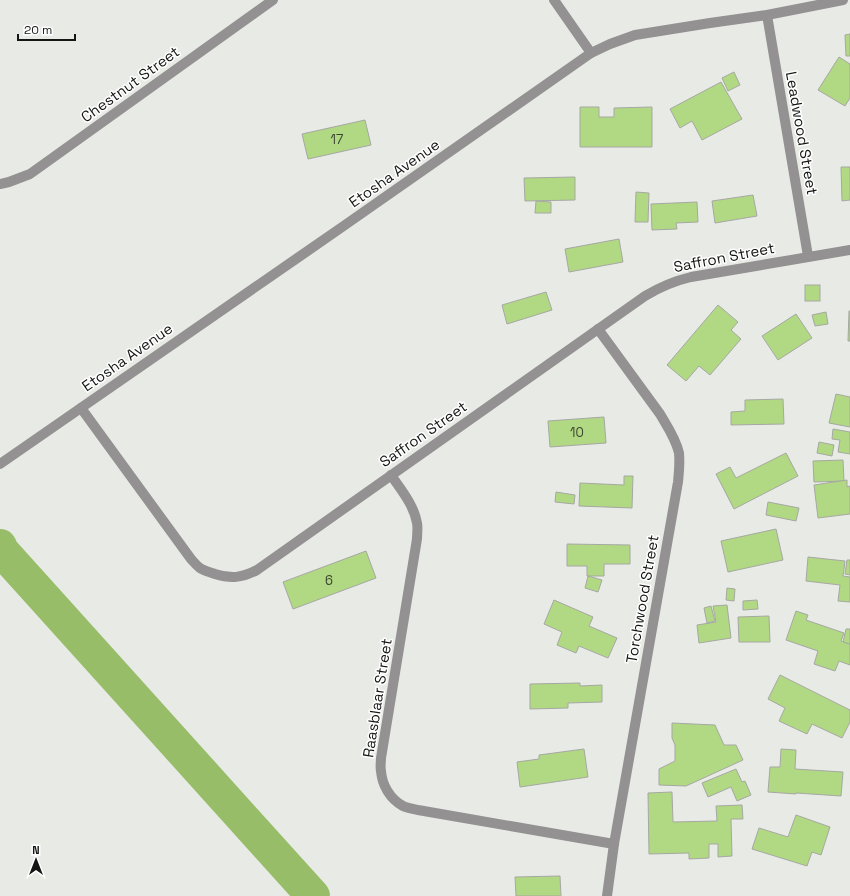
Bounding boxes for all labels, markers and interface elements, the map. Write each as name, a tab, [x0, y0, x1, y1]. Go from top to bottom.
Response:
scale bar	[18, 16, 75, 42]
text: 20 m	[24, 22, 52, 38]
street label: Chestnut Street	[77, 42, 183, 126]
street label: Leadwood Street	[782, 70, 822, 196]
house number: 17	[331, 131, 343, 148]
street label: Etosha Avenue	[345, 135, 443, 211]
street label: Saffron Street	[672, 238, 776, 276]
street label: Etosha Avenue	[78, 319, 176, 395]
street label: Saffron Street	[376, 397, 470, 471]
house number: 10	[570, 424, 584, 441]
street label: Torchwood Street	[621, 533, 663, 665]
house number: 6	[325, 572, 333, 589]
street label: Raasblaar Street	[358, 637, 396, 759]
north arrow	[16, 840, 56, 880]
text: N	[32, 843, 40, 857]

